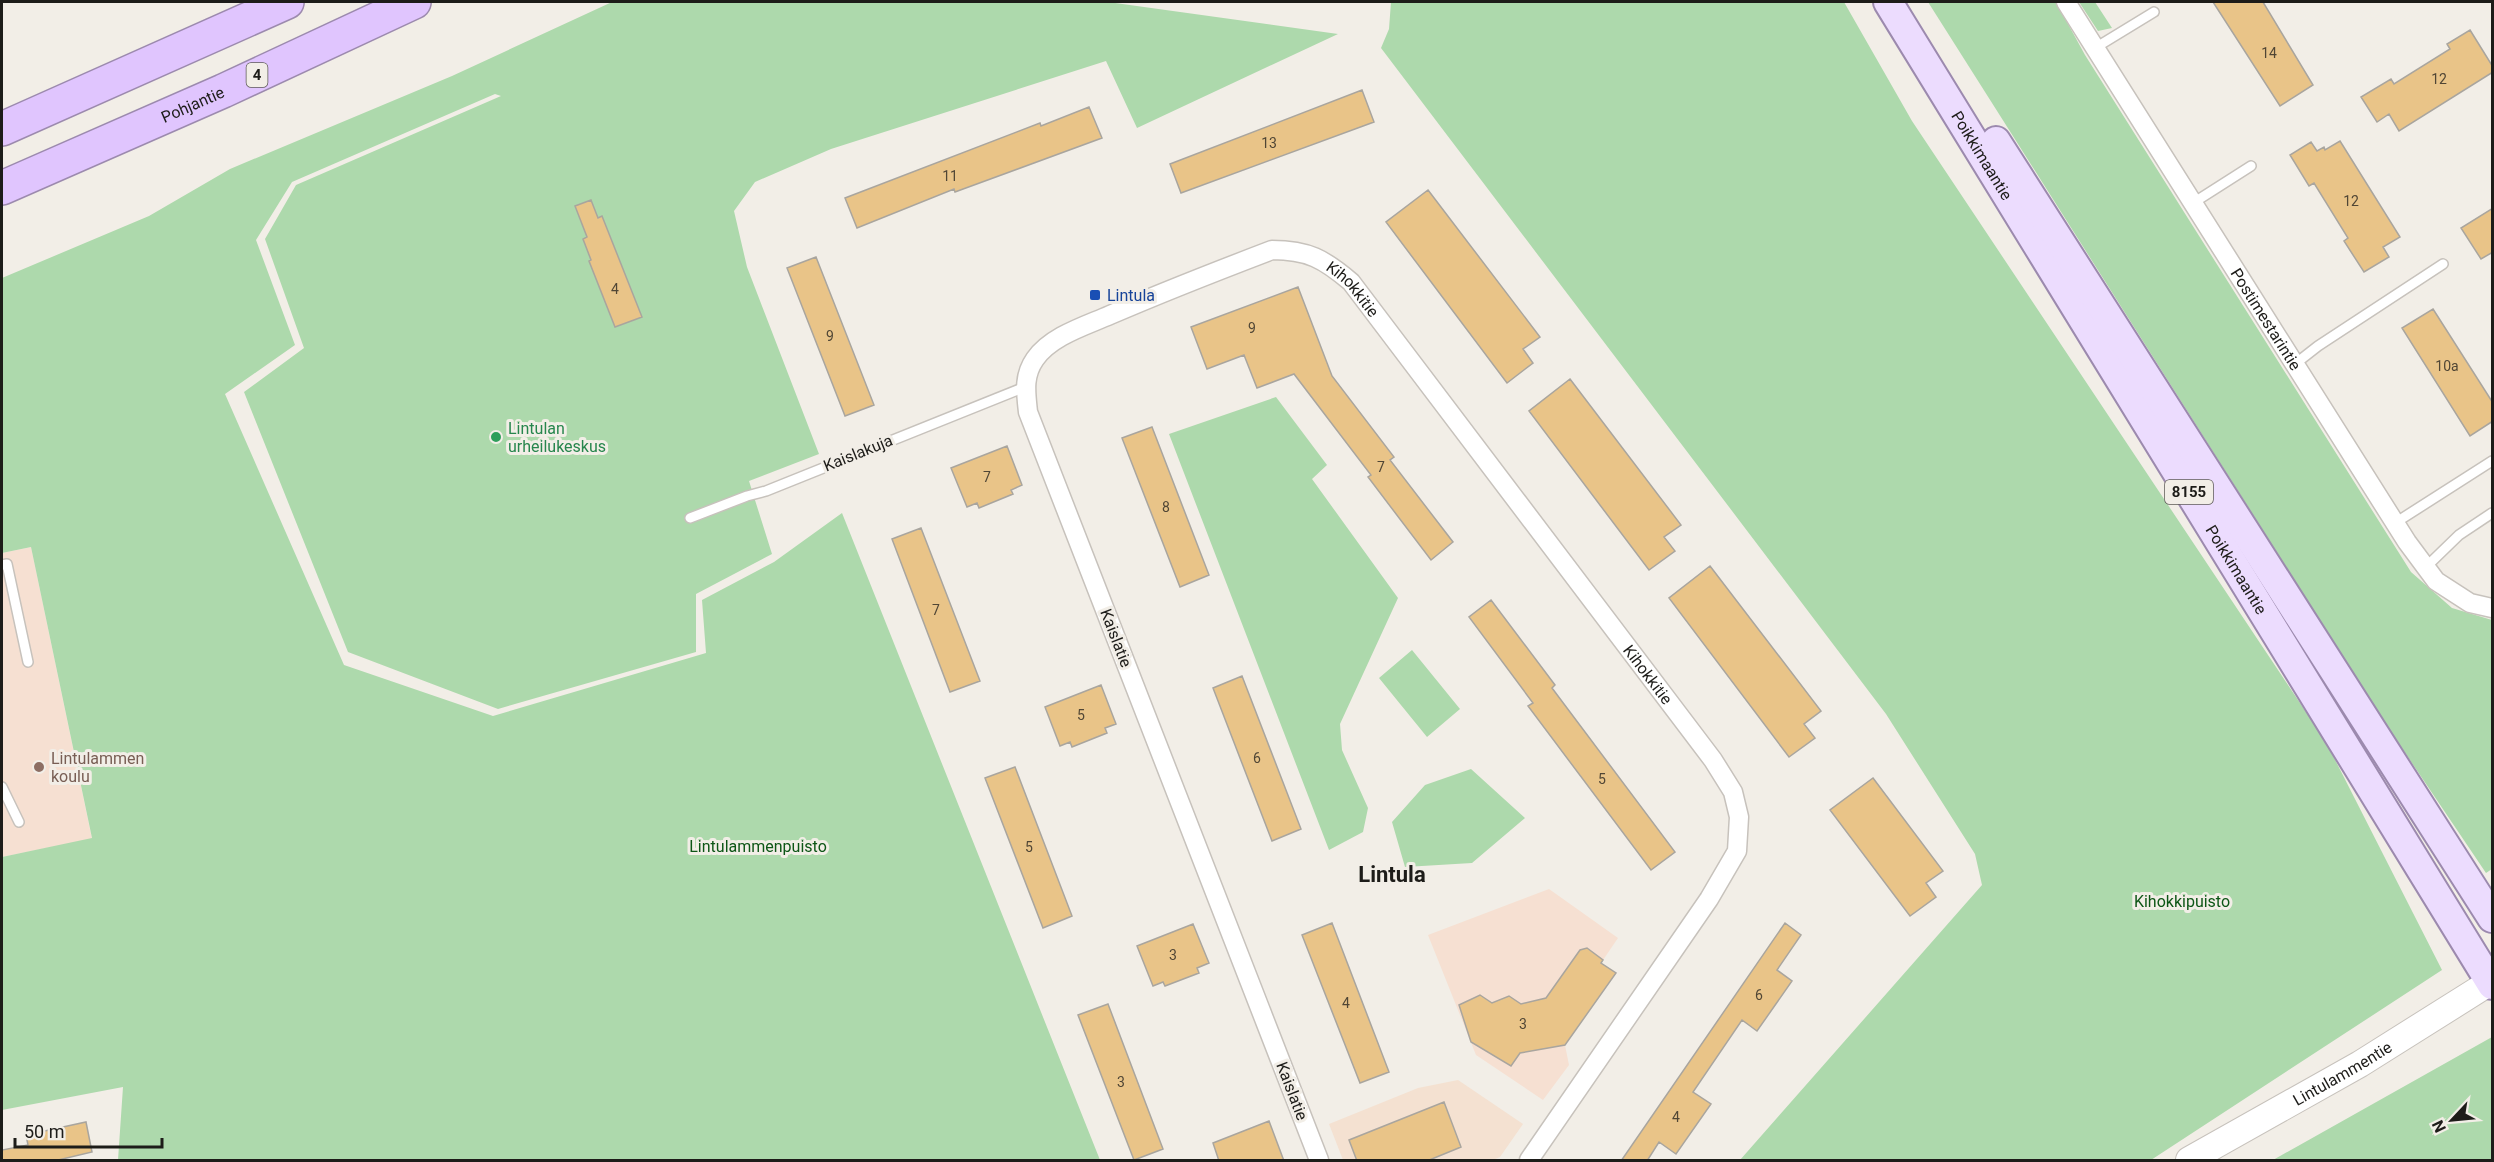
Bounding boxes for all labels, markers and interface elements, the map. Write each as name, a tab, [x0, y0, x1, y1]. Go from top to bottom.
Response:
house number: 14	[2261, 45, 2277, 61]
road number: 4	[246, 63, 268, 87]
house number: 12	[2431, 71, 2447, 87]
street label: Pohjantie	[158, 82, 227, 127]
street label: Poikkimaantie	[1948, 107, 2017, 203]
house number: 13	[1261, 135, 1277, 151]
house number: 11	[942, 168, 958, 184]
house number: 12	[2343, 193, 2359, 209]
street label: Kihokkitie	[1323, 257, 1383, 320]
street label: Postimestarintie	[2227, 265, 2305, 374]
house number: 4	[611, 281, 619, 297]
place label: Lintula	[1107, 286, 1155, 305]
marker: Lintula	[1088, 288, 1102, 302]
house number: 9	[1248, 320, 1256, 336]
house number: 9	[826, 328, 834, 344]
house number: 10a	[2435, 358, 2459, 374]
place label: Lintulan urheilukeskus	[508, 419, 606, 456]
marker: Lintulan urheilukeskus	[489, 430, 503, 444]
street label: Kaislakuja	[821, 431, 895, 475]
house number: 7	[1377, 459, 1385, 475]
house number: 7	[983, 469, 991, 485]
road number: 8155	[2165, 480, 2213, 504]
house number: 8	[1162, 499, 1170, 515]
street label: Poikkimaantie	[2202, 521, 2271, 617]
house number: 7	[932, 602, 940, 618]
street label: Kaislatie	[1096, 606, 1136, 670]
street label: Kihokkitie	[1620, 641, 1677, 708]
house number: 5	[1077, 707, 1085, 723]
place label: Lintulammen koulu	[51, 749, 144, 786]
house number: 6	[1253, 750, 1261, 766]
marker: Lintulammen koulu	[32, 760, 46, 774]
house number: 5	[1598, 771, 1606, 787]
park label: Lintulammenpuisto	[689, 837, 827, 856]
house number: 5	[1025, 839, 1033, 855]
district label: Lintula	[1358, 862, 1426, 887]
park label: Kihokkipuisto	[2134, 892, 2230, 911]
house number: 3	[1169, 947, 1177, 963]
house number: 6	[1755, 987, 1763, 1003]
house number: 4	[1342, 995, 1350, 1011]
house number: 3	[1519, 1016, 1527, 1032]
street label: Lintulammentie	[2289, 1037, 2395, 1109]
street label: Kaislatie	[1272, 1059, 1312, 1123]
house number: 3	[1117, 1074, 1125, 1090]
north arrow	[2422, 1090, 2482, 1150]
house number: 4	[1672, 1109, 1680, 1125]
scale bar	[15, 1111, 162, 1149]
text: N	[2428, 1117, 2450, 1136]
text: 50 m	[24, 1121, 64, 1142]

